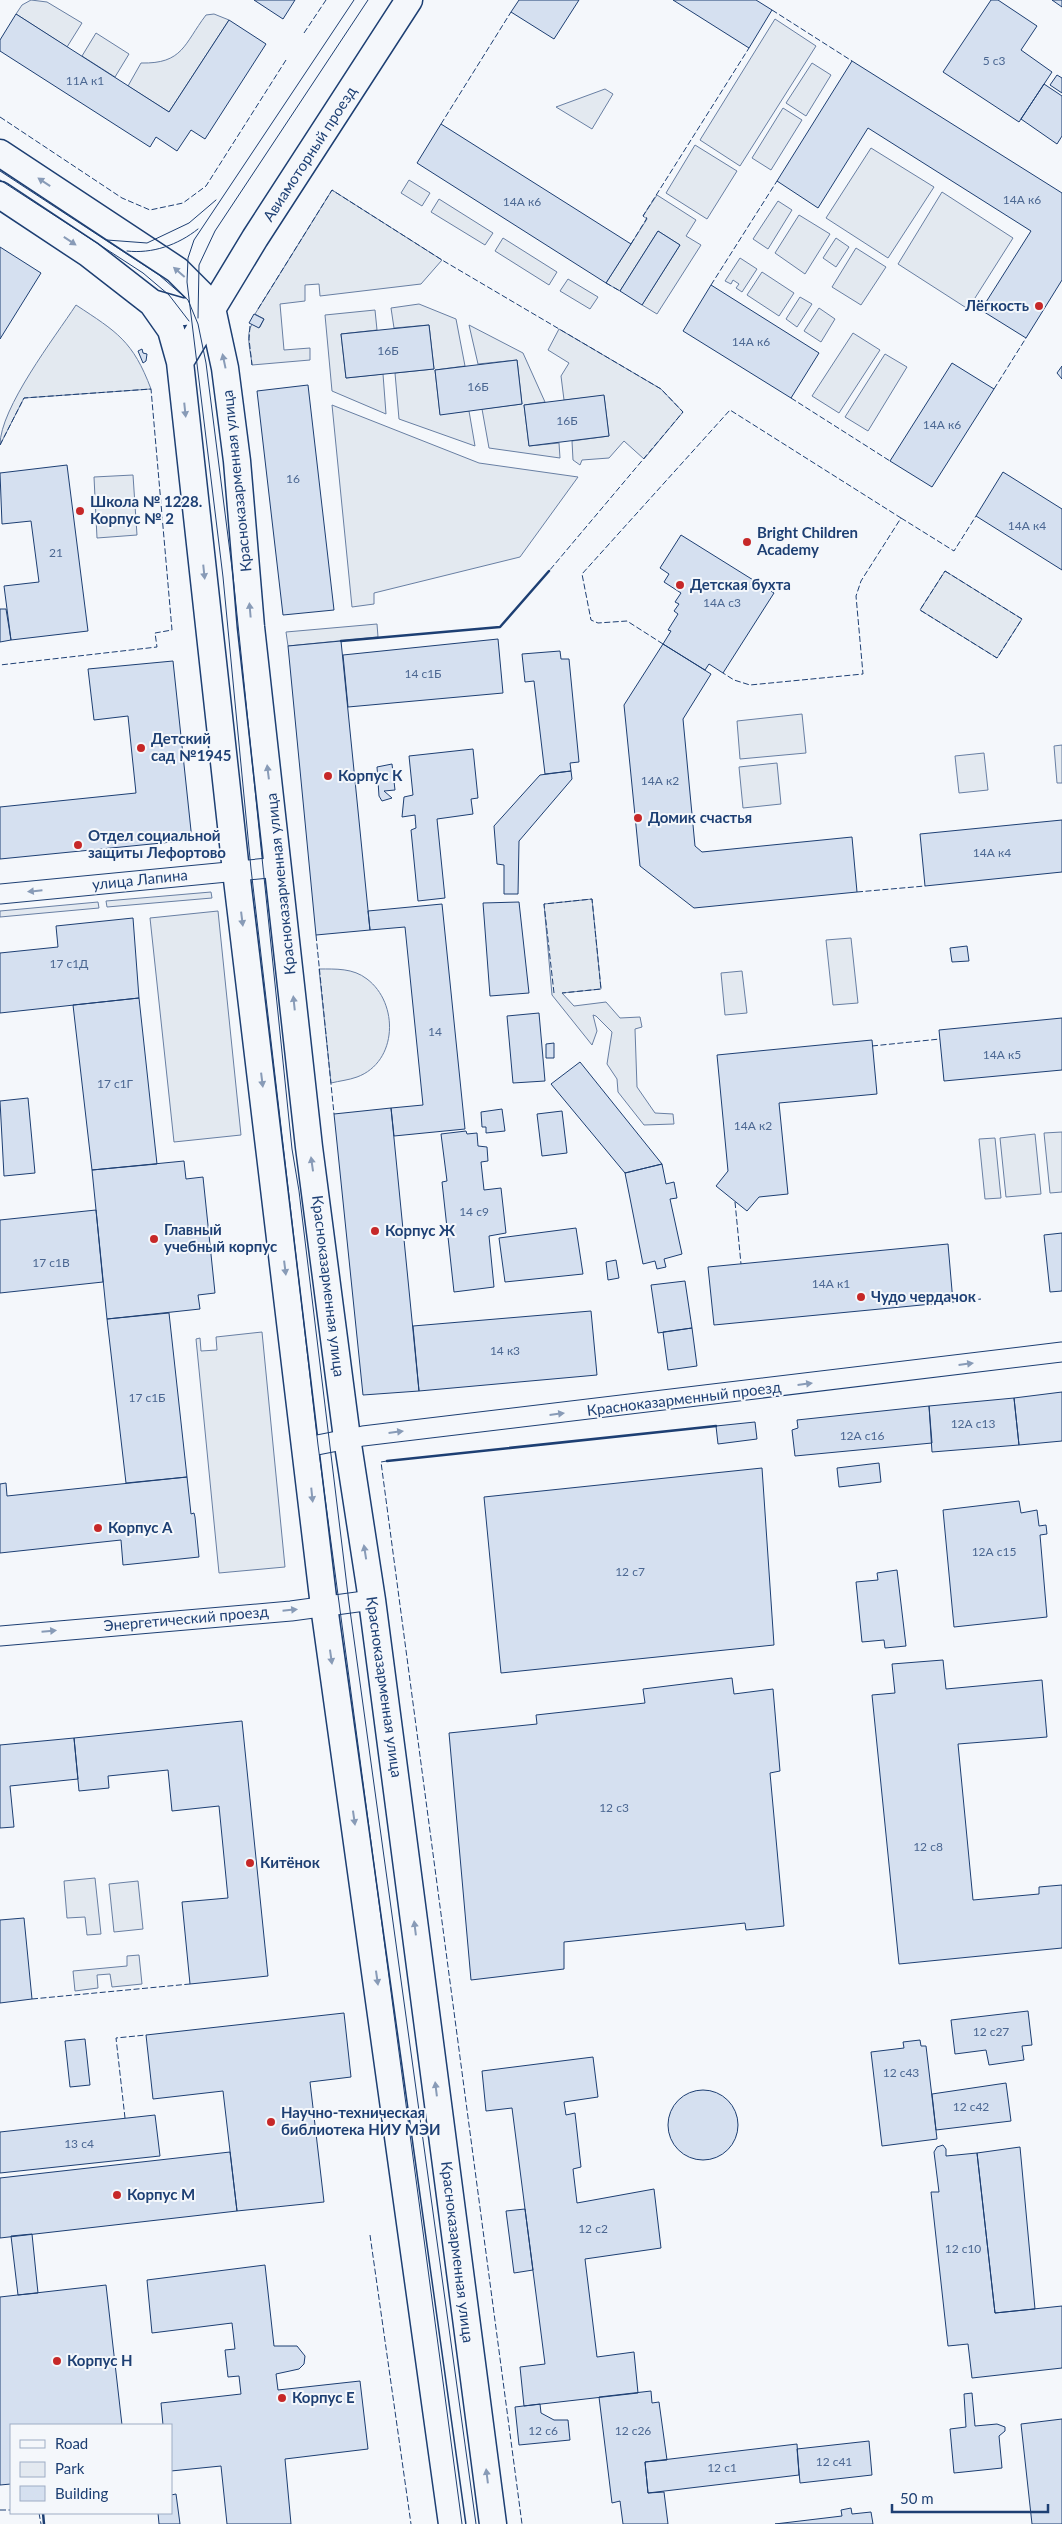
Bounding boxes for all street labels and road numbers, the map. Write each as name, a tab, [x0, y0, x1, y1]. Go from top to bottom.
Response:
street label: Авиамоторный проезд	[259, 82, 360, 224]
street label: Красноказарменная улица	[218, 389, 255, 573]
street label: Красноказарменная улица	[262, 792, 299, 976]
street label: улица Лапина	[91, 865, 189, 893]
street label: Красноказарменная улица	[309, 1194, 349, 1378]
street label: Красноказарменный проезд	[586, 1377, 782, 1419]
street label: Красноказарменная улица	[363, 1595, 407, 1779]
street label: Энергетический проезд	[103, 1602, 269, 1634]
street label: Красноказарменная улица	[438, 2160, 478, 2344]

